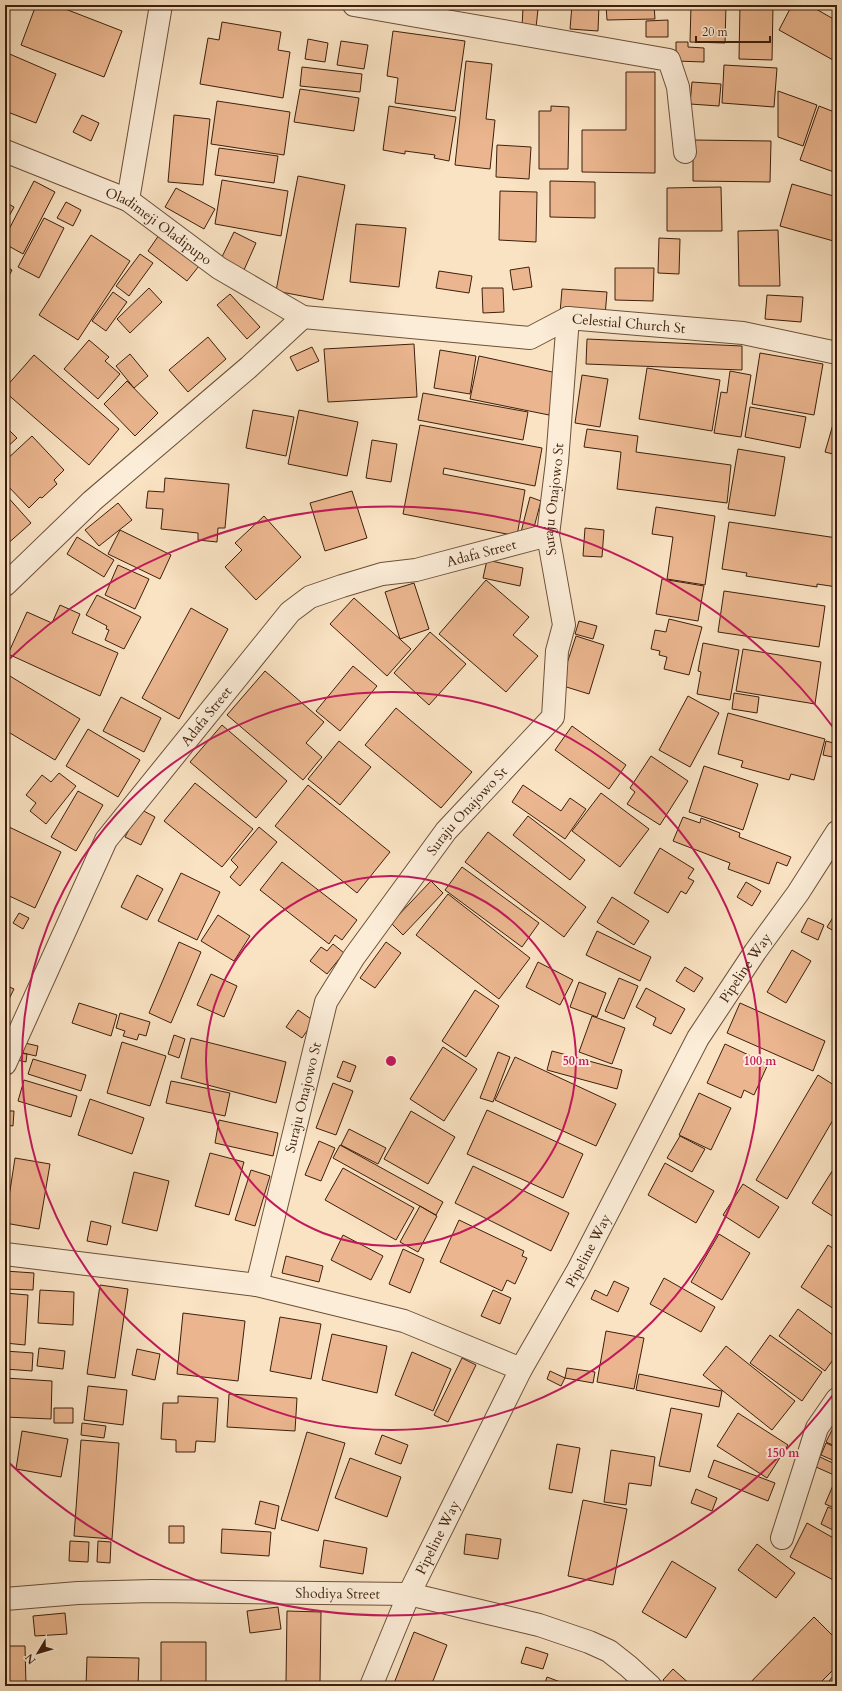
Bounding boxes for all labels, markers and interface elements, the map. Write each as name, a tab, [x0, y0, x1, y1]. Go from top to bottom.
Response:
scale bar	[696, 18, 770, 44]
text: 20 m	[702, 24, 729, 40]
street label: Oladimeji Oladipupo	[102, 183, 216, 270]
street label: Celestial Church St	[571, 309, 687, 338]
street label: Suraju Onajowo St	[539, 442, 568, 557]
street label: Adafa Street	[444, 535, 519, 572]
street label: Adafa Street	[177, 682, 237, 750]
street label: Suraju Onajowo St	[422, 762, 512, 859]
street label: Pipeline Way	[715, 929, 776, 1007]
street label: Suraju Onajowo St	[281, 1040, 326, 1155]
text: 50 m	[563, 1053, 590, 1069]
text: 100 m	[744, 1053, 777, 1069]
centre of rings	[384, 1054, 398, 1068]
street label: Pipeline Way	[561, 1210, 616, 1291]
text: 150 m	[767, 1445, 800, 1461]
street label: Pipeline Way	[411, 1497, 464, 1578]
street label: Shodiya Street	[295, 1584, 381, 1604]
north arrow	[18, 1633, 58, 1673]
text: N	[21, 1650, 39, 1667]

